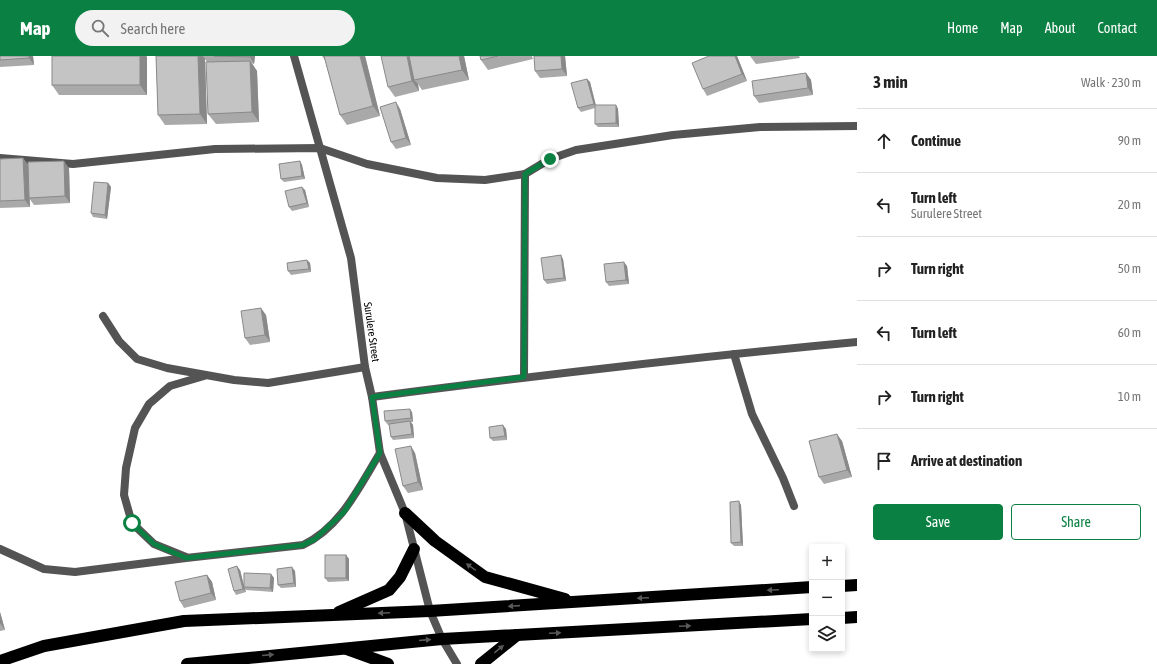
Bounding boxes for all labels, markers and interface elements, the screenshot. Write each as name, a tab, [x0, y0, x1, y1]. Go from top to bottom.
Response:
search box	[75, 10, 355, 46]
text: Map	[20, 17, 51, 39]
icon: search	[89, 17, 111, 39]
text: Search here	[121, 20, 185, 37]
text: Home	[947, 20, 978, 36]
text: Map	[1000, 20, 1023, 36]
text: About	[1045, 20, 1076, 36]
text: Contact	[1098, 20, 1137, 36]
text: 3 min	[873, 72, 908, 92]
text: Walk · 230 m	[1081, 75, 1141, 90]
icon: ahead	[873, 130, 895, 152]
text: Continue	[911, 132, 961, 149]
text: 90 m	[1118, 133, 1141, 148]
route end	[541, 150, 559, 168]
text: Turn left	[911, 189, 957, 206]
icon: left	[873, 194, 895, 216]
text: 20 m	[1118, 197, 1141, 212]
text: Surulere Street	[911, 206, 982, 221]
icon: right	[873, 258, 895, 280]
text: Turn right	[911, 260, 964, 277]
text: 50 m	[1118, 261, 1141, 276]
street label: Surulere Street	[362, 301, 382, 363]
icon: left	[873, 322, 895, 344]
text: Turn left	[911, 324, 957, 341]
text: 60 m	[1118, 325, 1141, 340]
icon: right	[873, 386, 895, 408]
text: Turn right	[911, 388, 964, 405]
text: 10 m	[1118, 389, 1141, 404]
icon: arrive	[873, 450, 895, 472]
text: Arrive at destination	[911, 452, 1022, 469]
button: Save	[873, 504, 1003, 540]
button: Share	[1011, 504, 1141, 540]
route start	[123, 514, 141, 532]
map controls	[809, 544, 845, 652]
button: +	[809, 544, 845, 580]
one-way arrow	[466, 563, 476, 571]
button: −	[809, 580, 845, 616]
one-way arrow	[767, 586, 779, 593]
one-way arrow	[637, 594, 649, 601]
one-way arrow	[508, 602, 520, 609]
one-way arrow	[377, 610, 390, 616]
button: layers	[809, 616, 845, 652]
one-way arrow	[679, 623, 692, 629]
one-way arrow	[549, 629, 561, 636]
one-way arrow	[419, 637, 431, 644]
one-way arrow	[494, 645, 505, 654]
one-way arrow	[262, 652, 274, 659]

